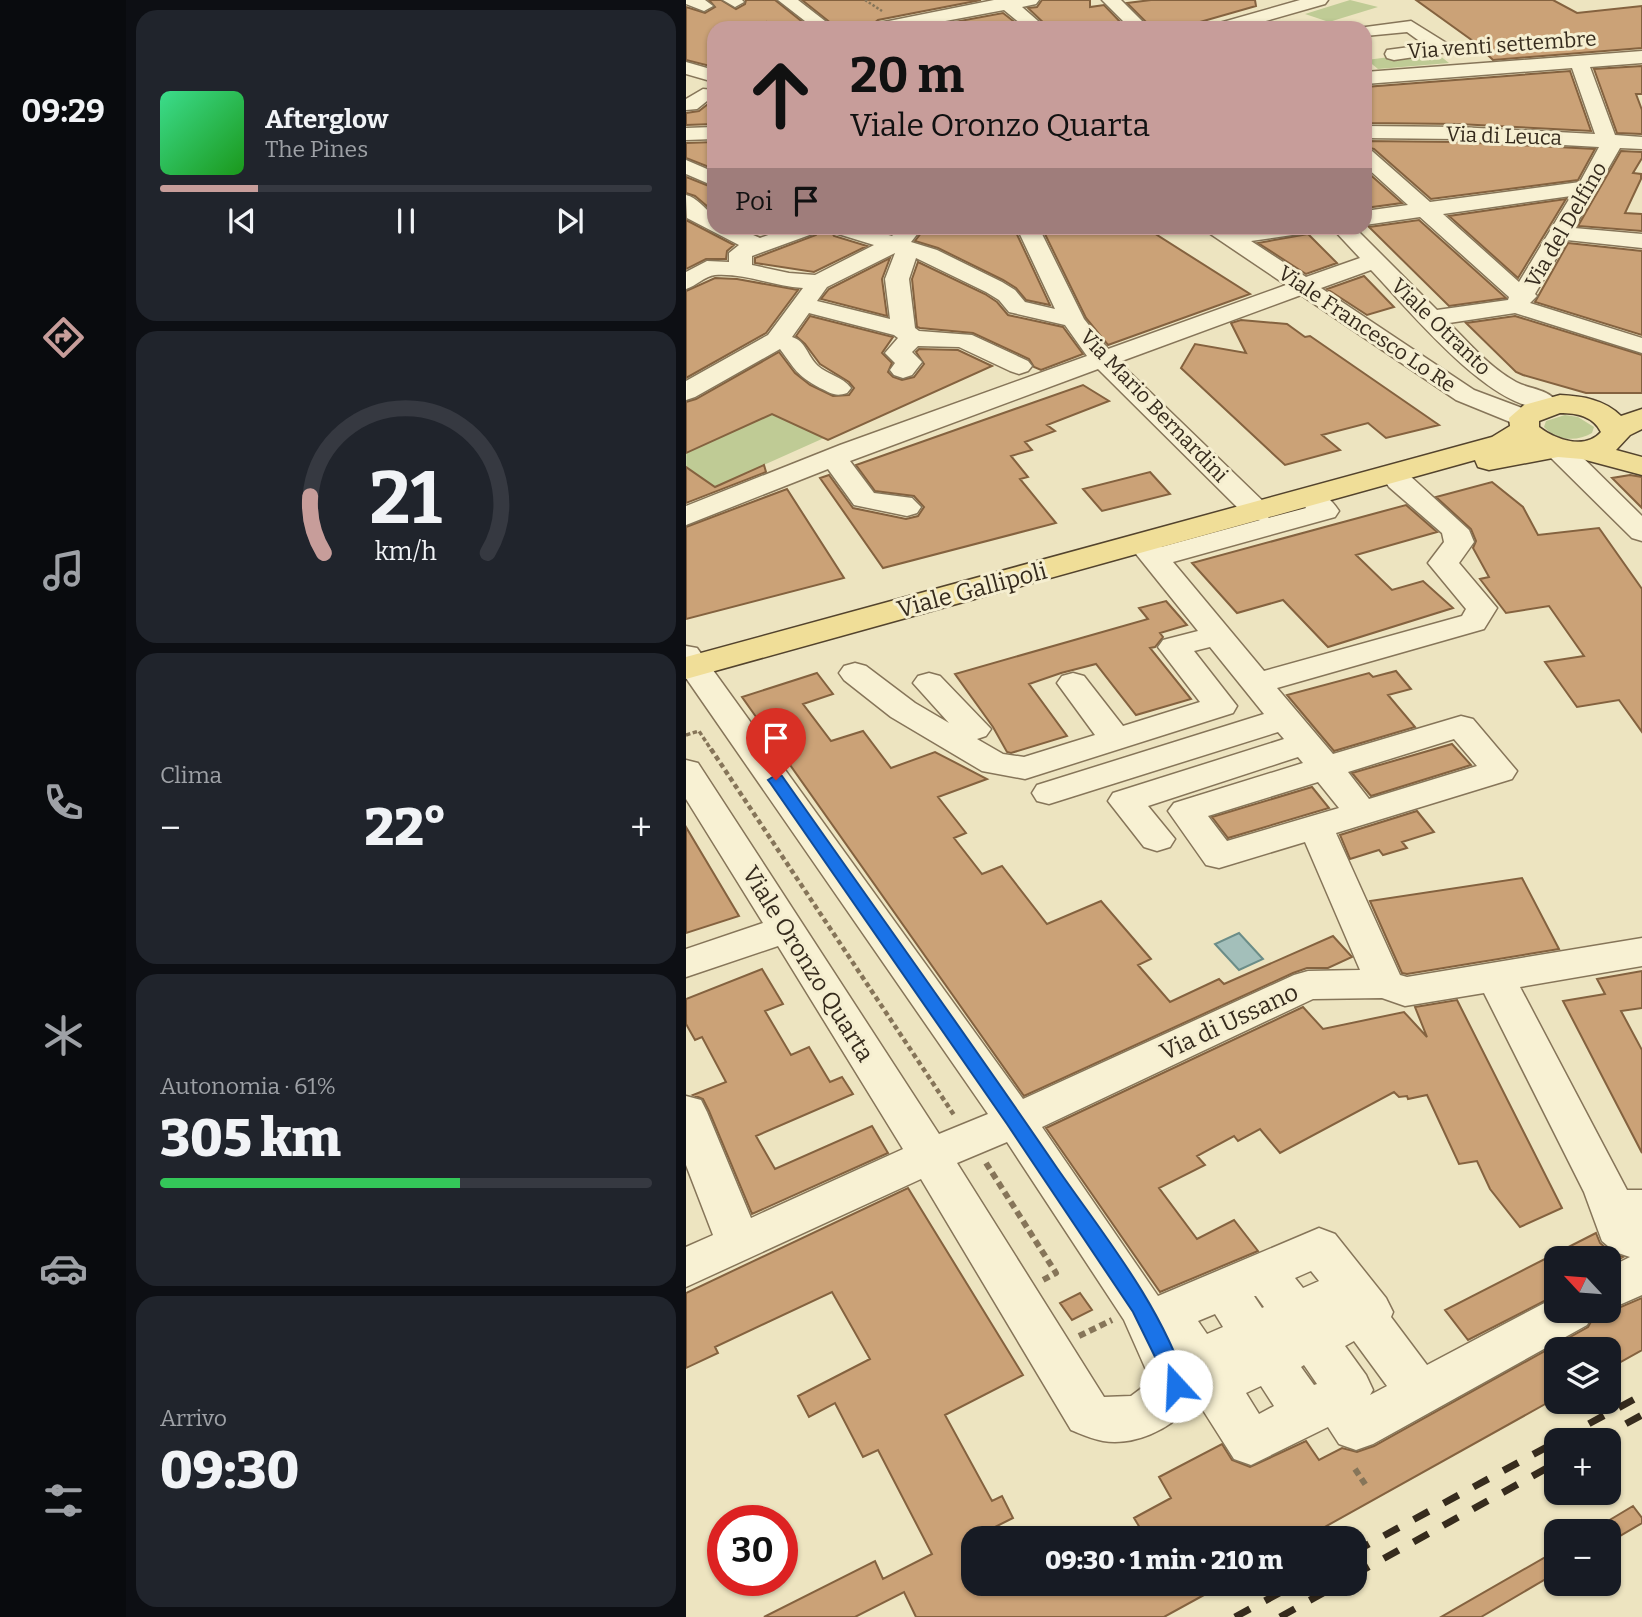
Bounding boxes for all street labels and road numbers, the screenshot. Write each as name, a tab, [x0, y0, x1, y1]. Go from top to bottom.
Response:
street label: Via venti settembre	[1407, 25, 1597, 65]
street label: Via di Leuca	[1446, 121, 1563, 151]
street label: Via del Delfino	[1519, 157, 1613, 293]
street label: Viale Francesco Lo Re	[1273, 260, 1461, 398]
street label: Viale Otranto	[1386, 273, 1496, 381]
street label: Via Mario Bernardini	[1074, 324, 1234, 488]
street label: Viale Gallipoli	[894, 557, 1050, 623]
street label: Viale Oronzo Quarta	[736, 861, 880, 1067]
street label: Via di Ussano	[1156, 978, 1302, 1066]

